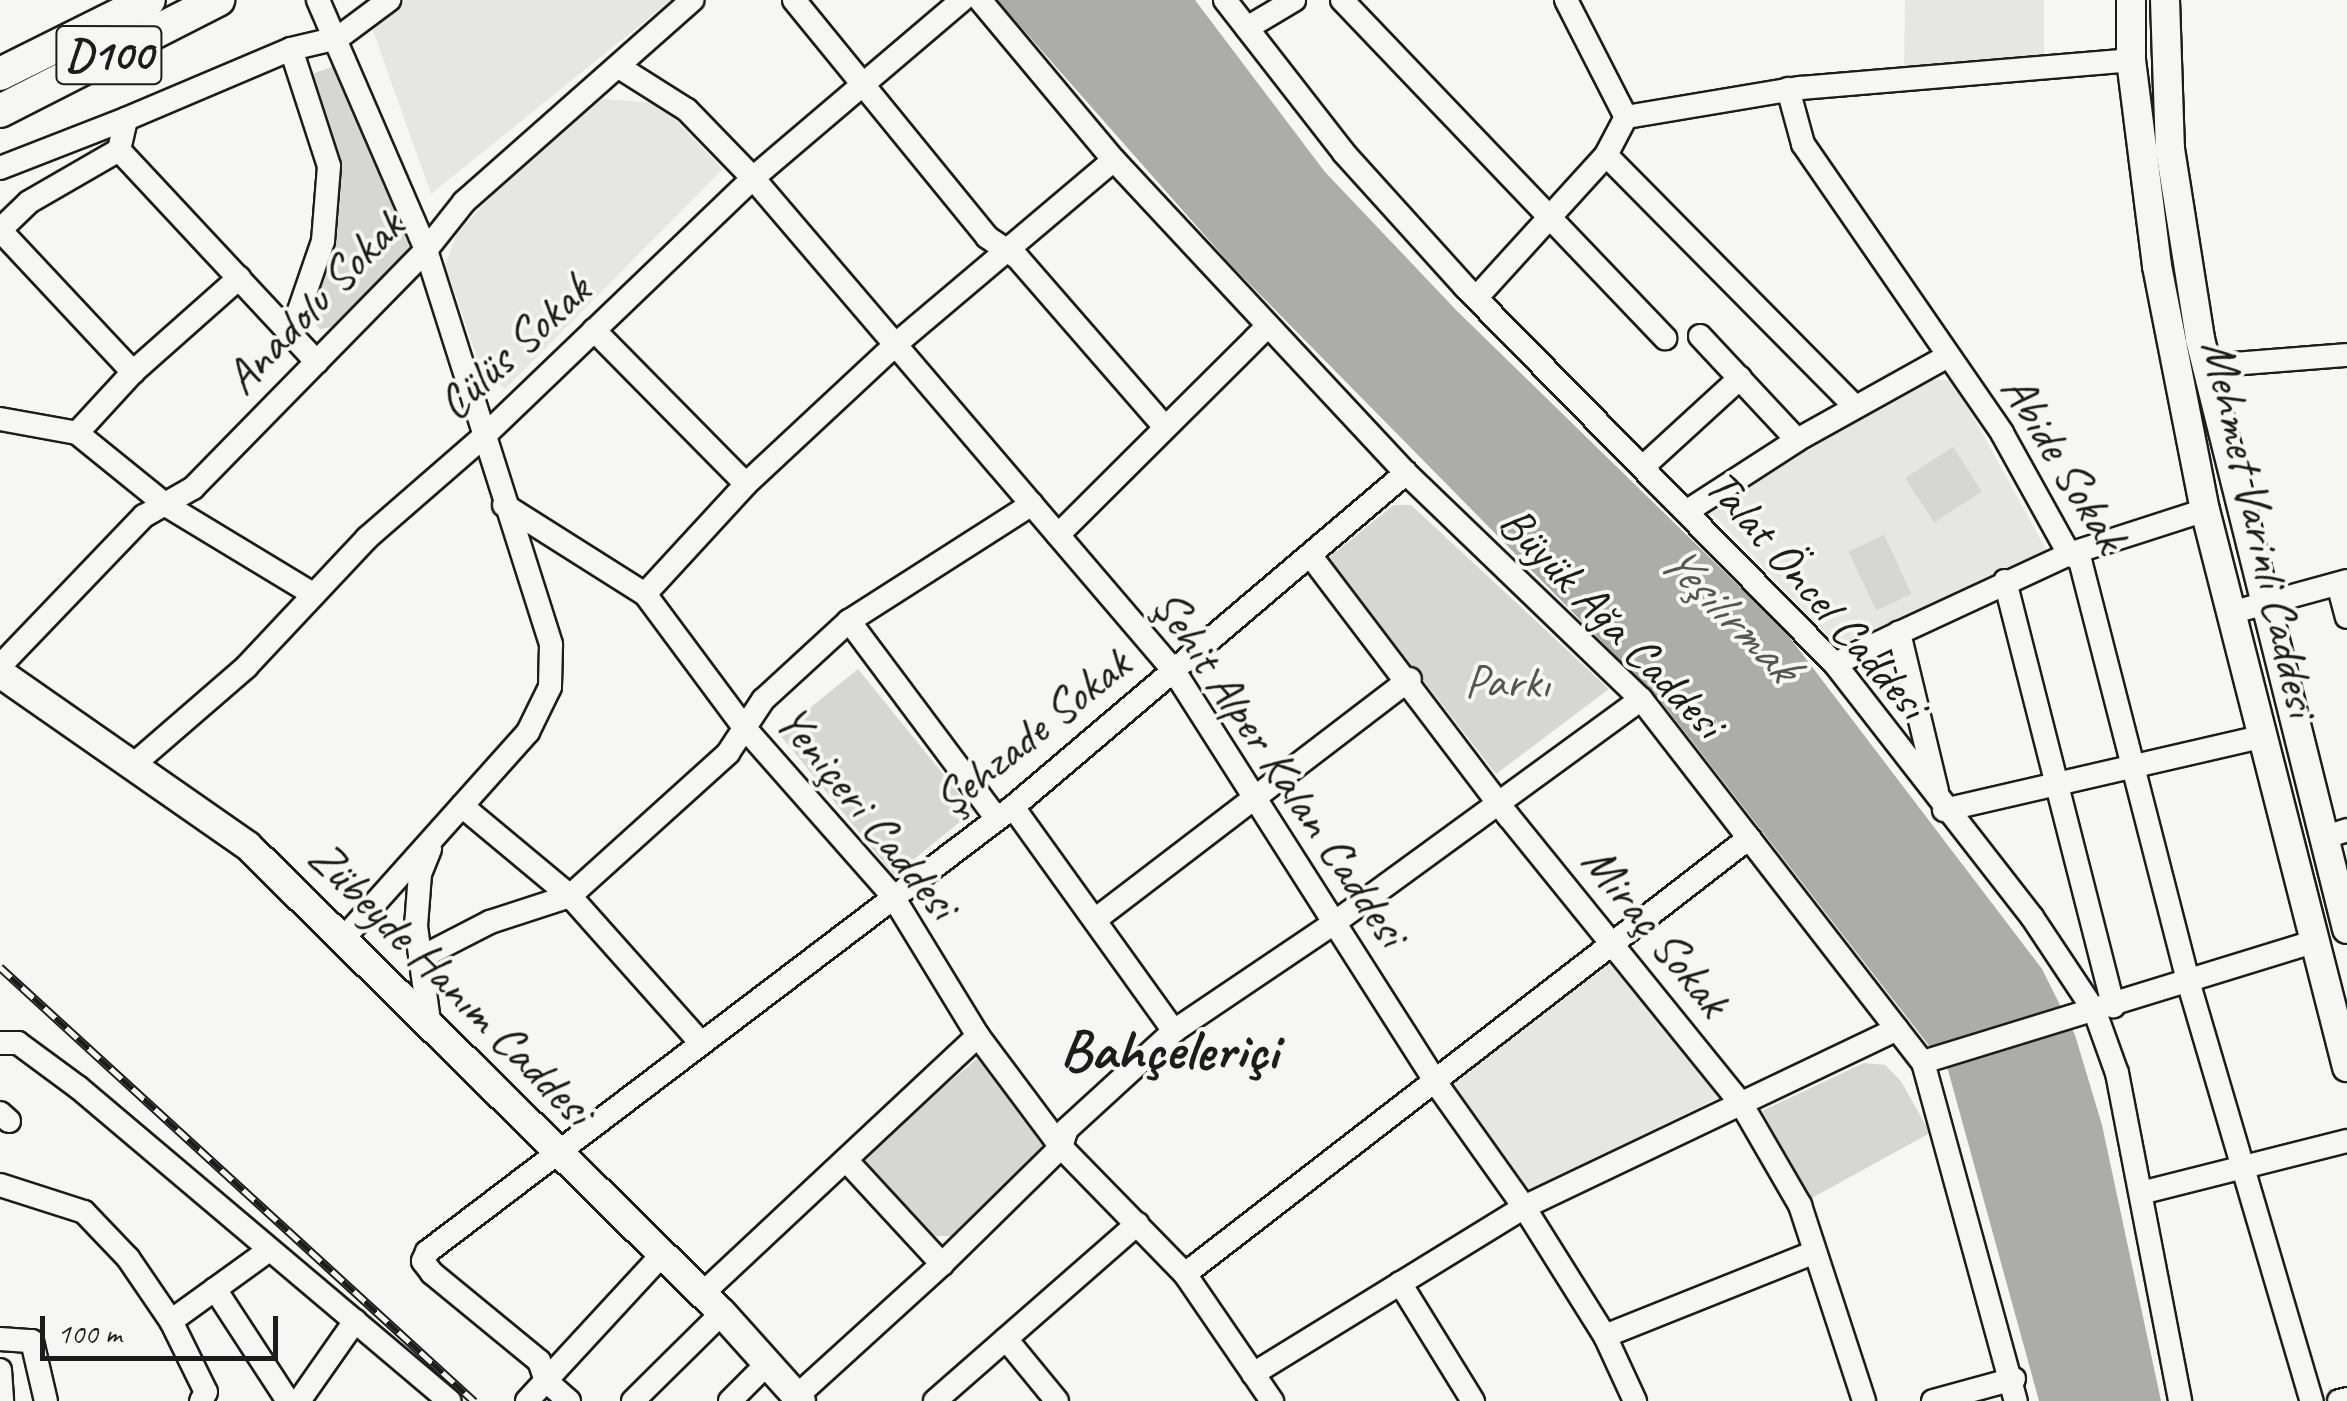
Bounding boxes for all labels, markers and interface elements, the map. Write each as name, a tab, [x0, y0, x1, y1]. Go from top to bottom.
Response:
road number: D100	[54, 15, 164, 95]
street label: Anadolu Sokak	[212, 198, 416, 406]
street label: Cülüs Sokak	[425, 262, 603, 432]
street label: Mehmet Varinli Caddesi	[2189, 334, 2331, 722]
street label: Abide Sokak	[1989, 365, 2139, 561]
street label: Talat Öncel Caddesi	[1692, 457, 1942, 731]
street label: Büyük Ağa Caddesi	[1486, 493, 1738, 751]
water label: Yeşilırmak	[1647, 530, 1811, 694]
street label: Şehit Alper Kalan Caddesi	[1139, 578, 1421, 958]
street label: Şehzade Sokak	[922, 635, 1142, 829]
park label: Parkı	[1464, 653, 1550, 711]
street label: Yeniçeri Caddesi	[763, 693, 971, 931]
street label: Zübeyde Hanım Caddesi	[296, 828, 606, 1138]
street label: Miraç Sokak	[1570, 834, 1742, 1028]
district label: Bahçeleriçi	[1060, 1015, 1278, 1085]
scale bar	[45, 1296, 282, 1358]
text: 100 m	[57, 1314, 122, 1352]

